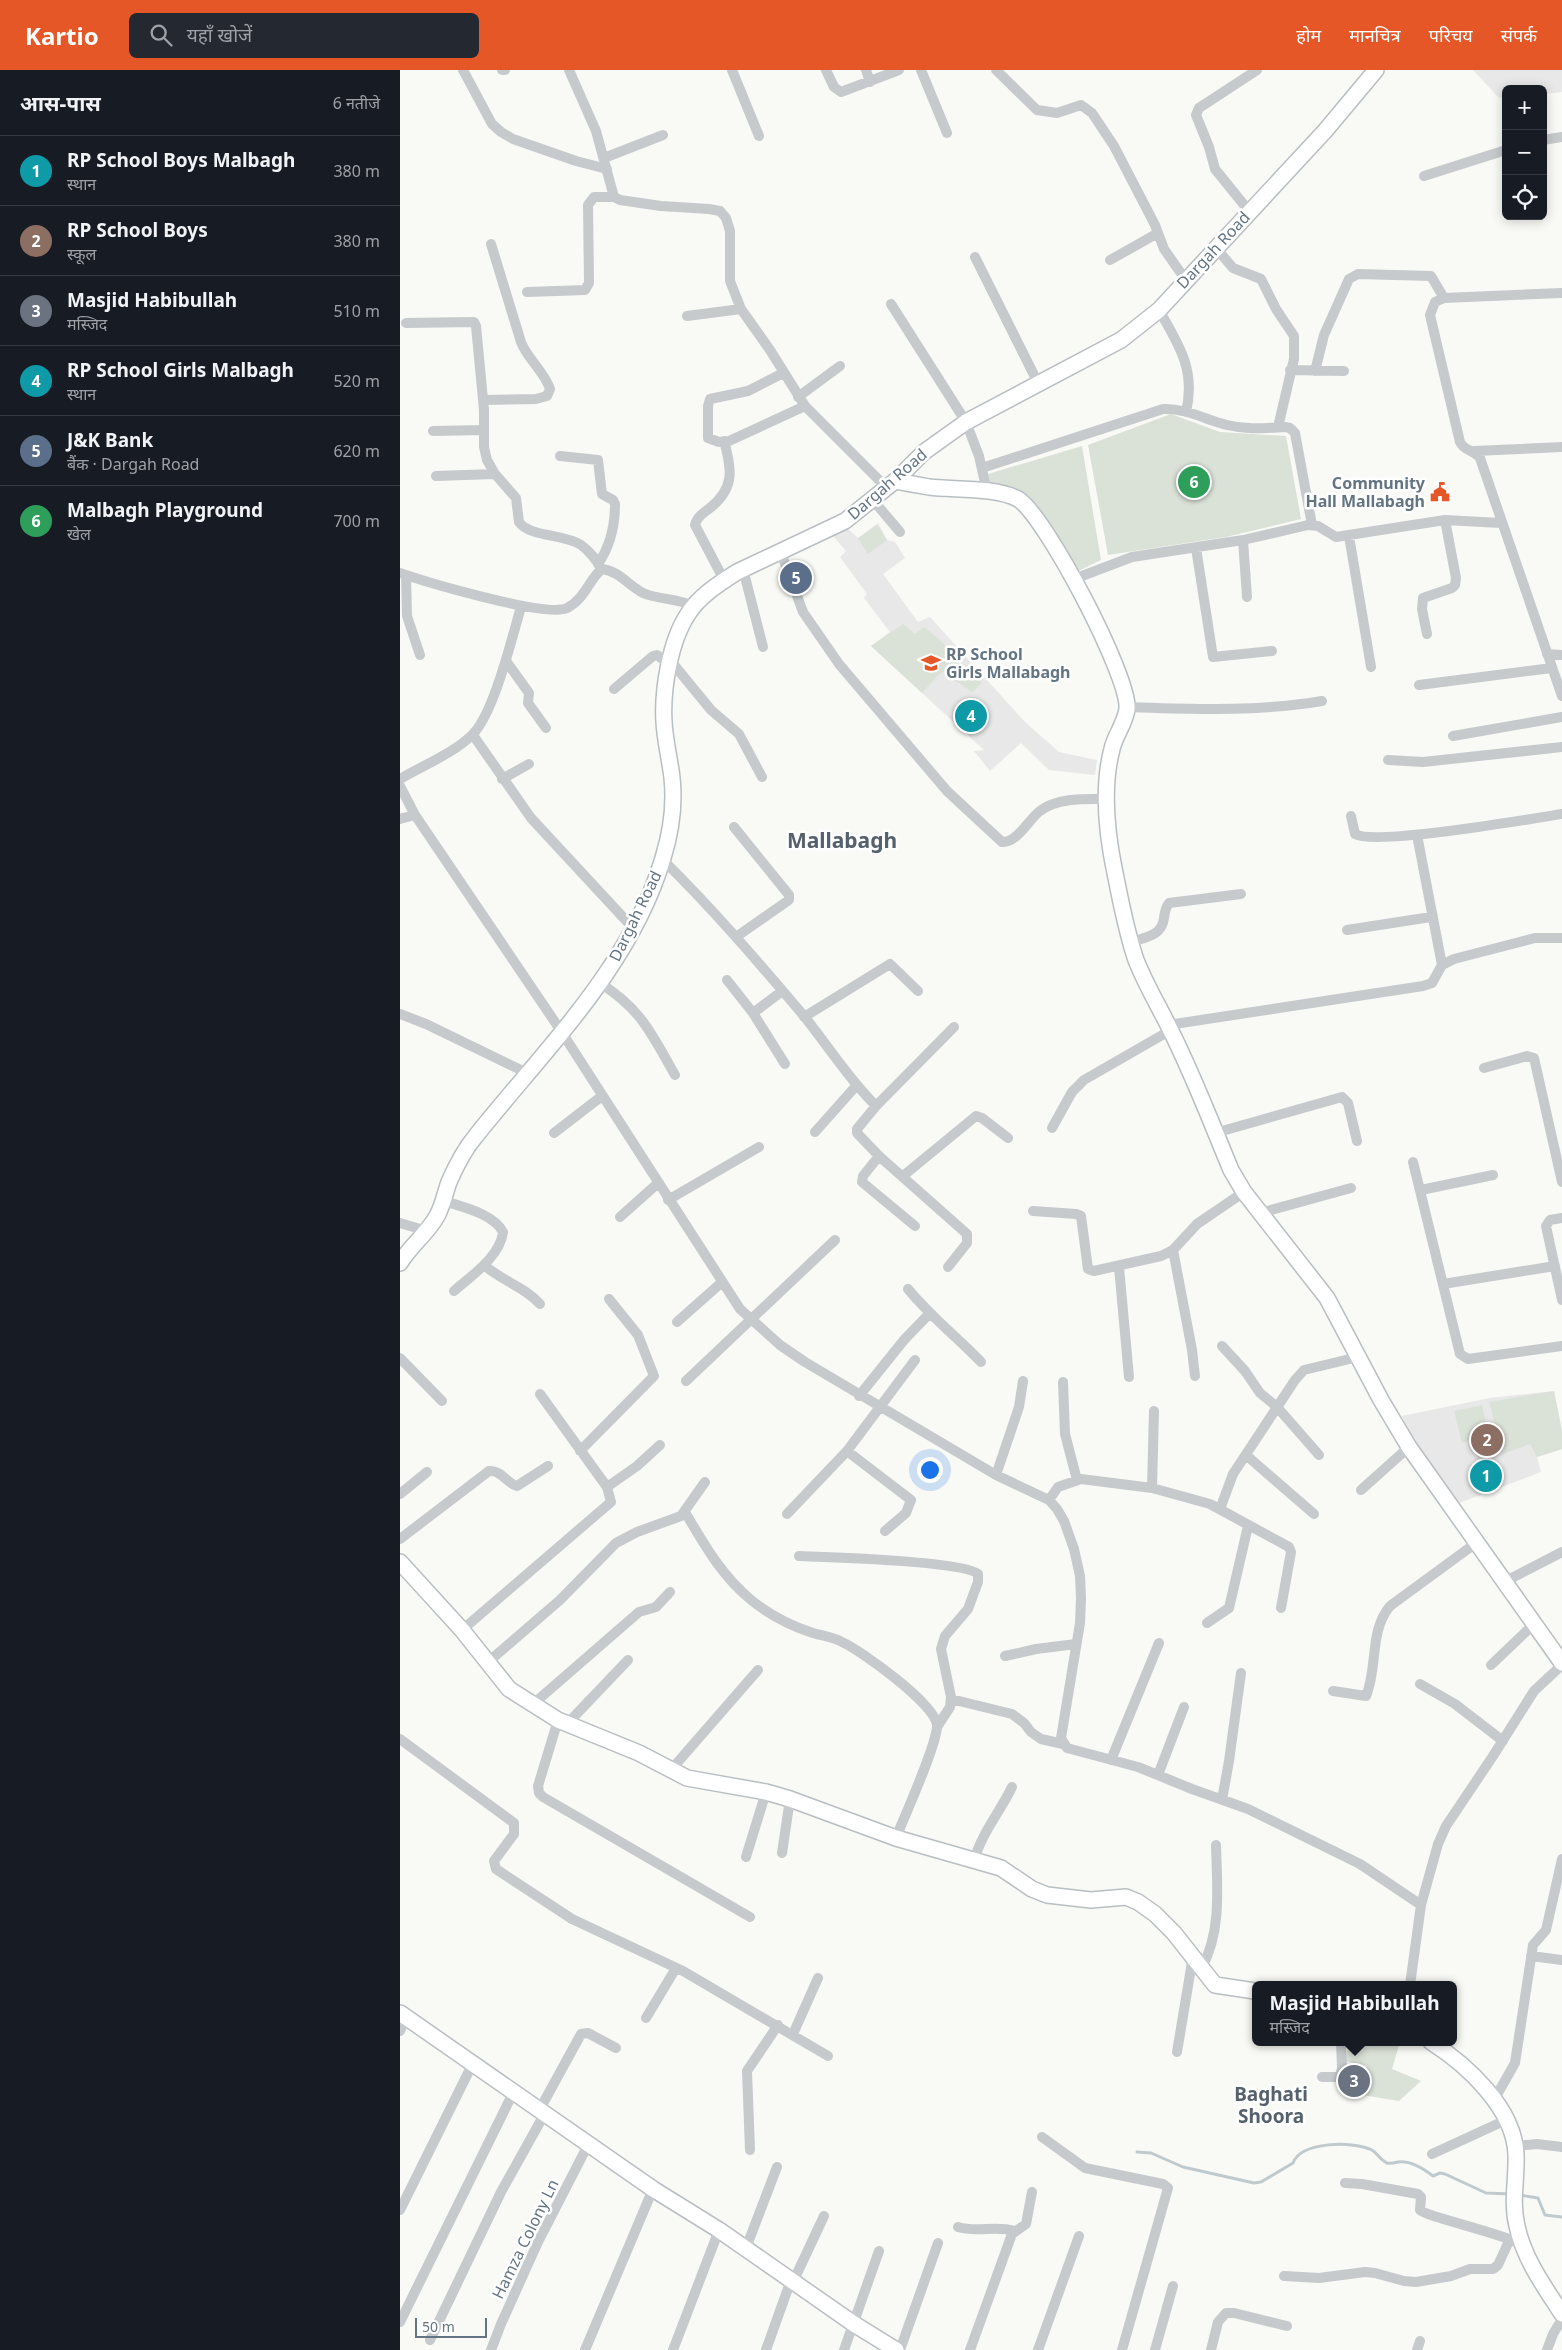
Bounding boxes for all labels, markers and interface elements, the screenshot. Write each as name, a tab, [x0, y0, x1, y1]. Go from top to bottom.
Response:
search box	[129, 13, 479, 58]
text: Kartio	[25, 19, 99, 52]
icon: search	[147, 21, 175, 49]
text: यहाँ खोजें	[187, 22, 252, 48]
text: होम	[1296, 23, 1321, 47]
text: मानचित्र	[1349, 23, 1401, 47]
text: परिचय	[1429, 23, 1473, 47]
text: संपर्क	[1501, 23, 1537, 47]
map controls	[1502, 85, 1547, 220]
button: +	[1502, 85, 1547, 130]
text: आस-पास	[20, 89, 101, 117]
text: 6 नतीजे	[333, 92, 380, 114]
button: −	[1502, 130, 1547, 175]
text: RP School Boys Malbagh	[67, 147, 295, 173]
text: 1	[31, 160, 41, 182]
text: 380 m	[333, 160, 380, 182]
text: स्थान	[67, 173, 96, 195]
button: locate	[1502, 175, 1547, 220]
street label: Dargah Road	[1171, 207, 1255, 293]
text: RP School Boys	[67, 217, 208, 243]
text: 2	[31, 230, 41, 252]
text: 380 m	[333, 230, 380, 252]
text: स्कूल	[67, 243, 96, 265]
text: Masjid Habibullah	[67, 287, 237, 313]
text: 3	[31, 300, 41, 322]
text: 510 m	[333, 300, 380, 322]
text: मस्जिद	[67, 313, 107, 335]
text: RP School Girls Malbagh	[67, 357, 294, 383]
text: 4	[31, 370, 41, 392]
text: 520 m	[333, 370, 380, 392]
text: स्थान	[67, 383, 96, 405]
text: J&K Bank	[67, 427, 153, 453]
text: 5	[31, 440, 41, 462]
text: 620 m	[333, 440, 380, 462]
street label: Dargah Road	[843, 443, 931, 525]
text: बैंक · Dargah Road	[67, 453, 199, 475]
pin: 6	[1178, 463, 1210, 501]
place label: Community Hall Mallabagh	[1305, 472, 1426, 512]
public building icon: Community Hall Mallabagh	[1429, 481, 1451, 503]
text: Malbagh Playground	[67, 497, 263, 523]
text: 6	[31, 510, 41, 532]
text: 700 m	[333, 510, 380, 532]
text: खेल	[67, 523, 91, 545]
pin: 5	[780, 559, 812, 597]
place label: RP School Girls Mallabagh	[946, 643, 1070, 683]
school or university icon: RP School Girls Mallabagh	[920, 652, 942, 674]
pin: 4	[955, 697, 987, 735]
district label: Mallabagh	[787, 826, 897, 854]
street label: Dargah Road	[604, 867, 666, 965]
pin: 2	[1471, 1421, 1503, 1459]
your location	[917, 1457, 943, 1483]
pin: 1	[1470, 1457, 1502, 1495]
popup	[1252, 1981, 1457, 2046]
text: Masjid Habibullah	[1269, 1990, 1440, 2016]
text: मस्जिद	[1269, 2016, 1310, 2038]
pin: 3	[1338, 2062, 1370, 2100]
district label: Baghati Shoora	[1234, 2081, 1308, 2129]
street label: Hamza Colony Ln	[487, 2176, 563, 2302]
scale bar	[415, 2315, 488, 2338]
text: 50 m	[422, 2317, 455, 2336]

